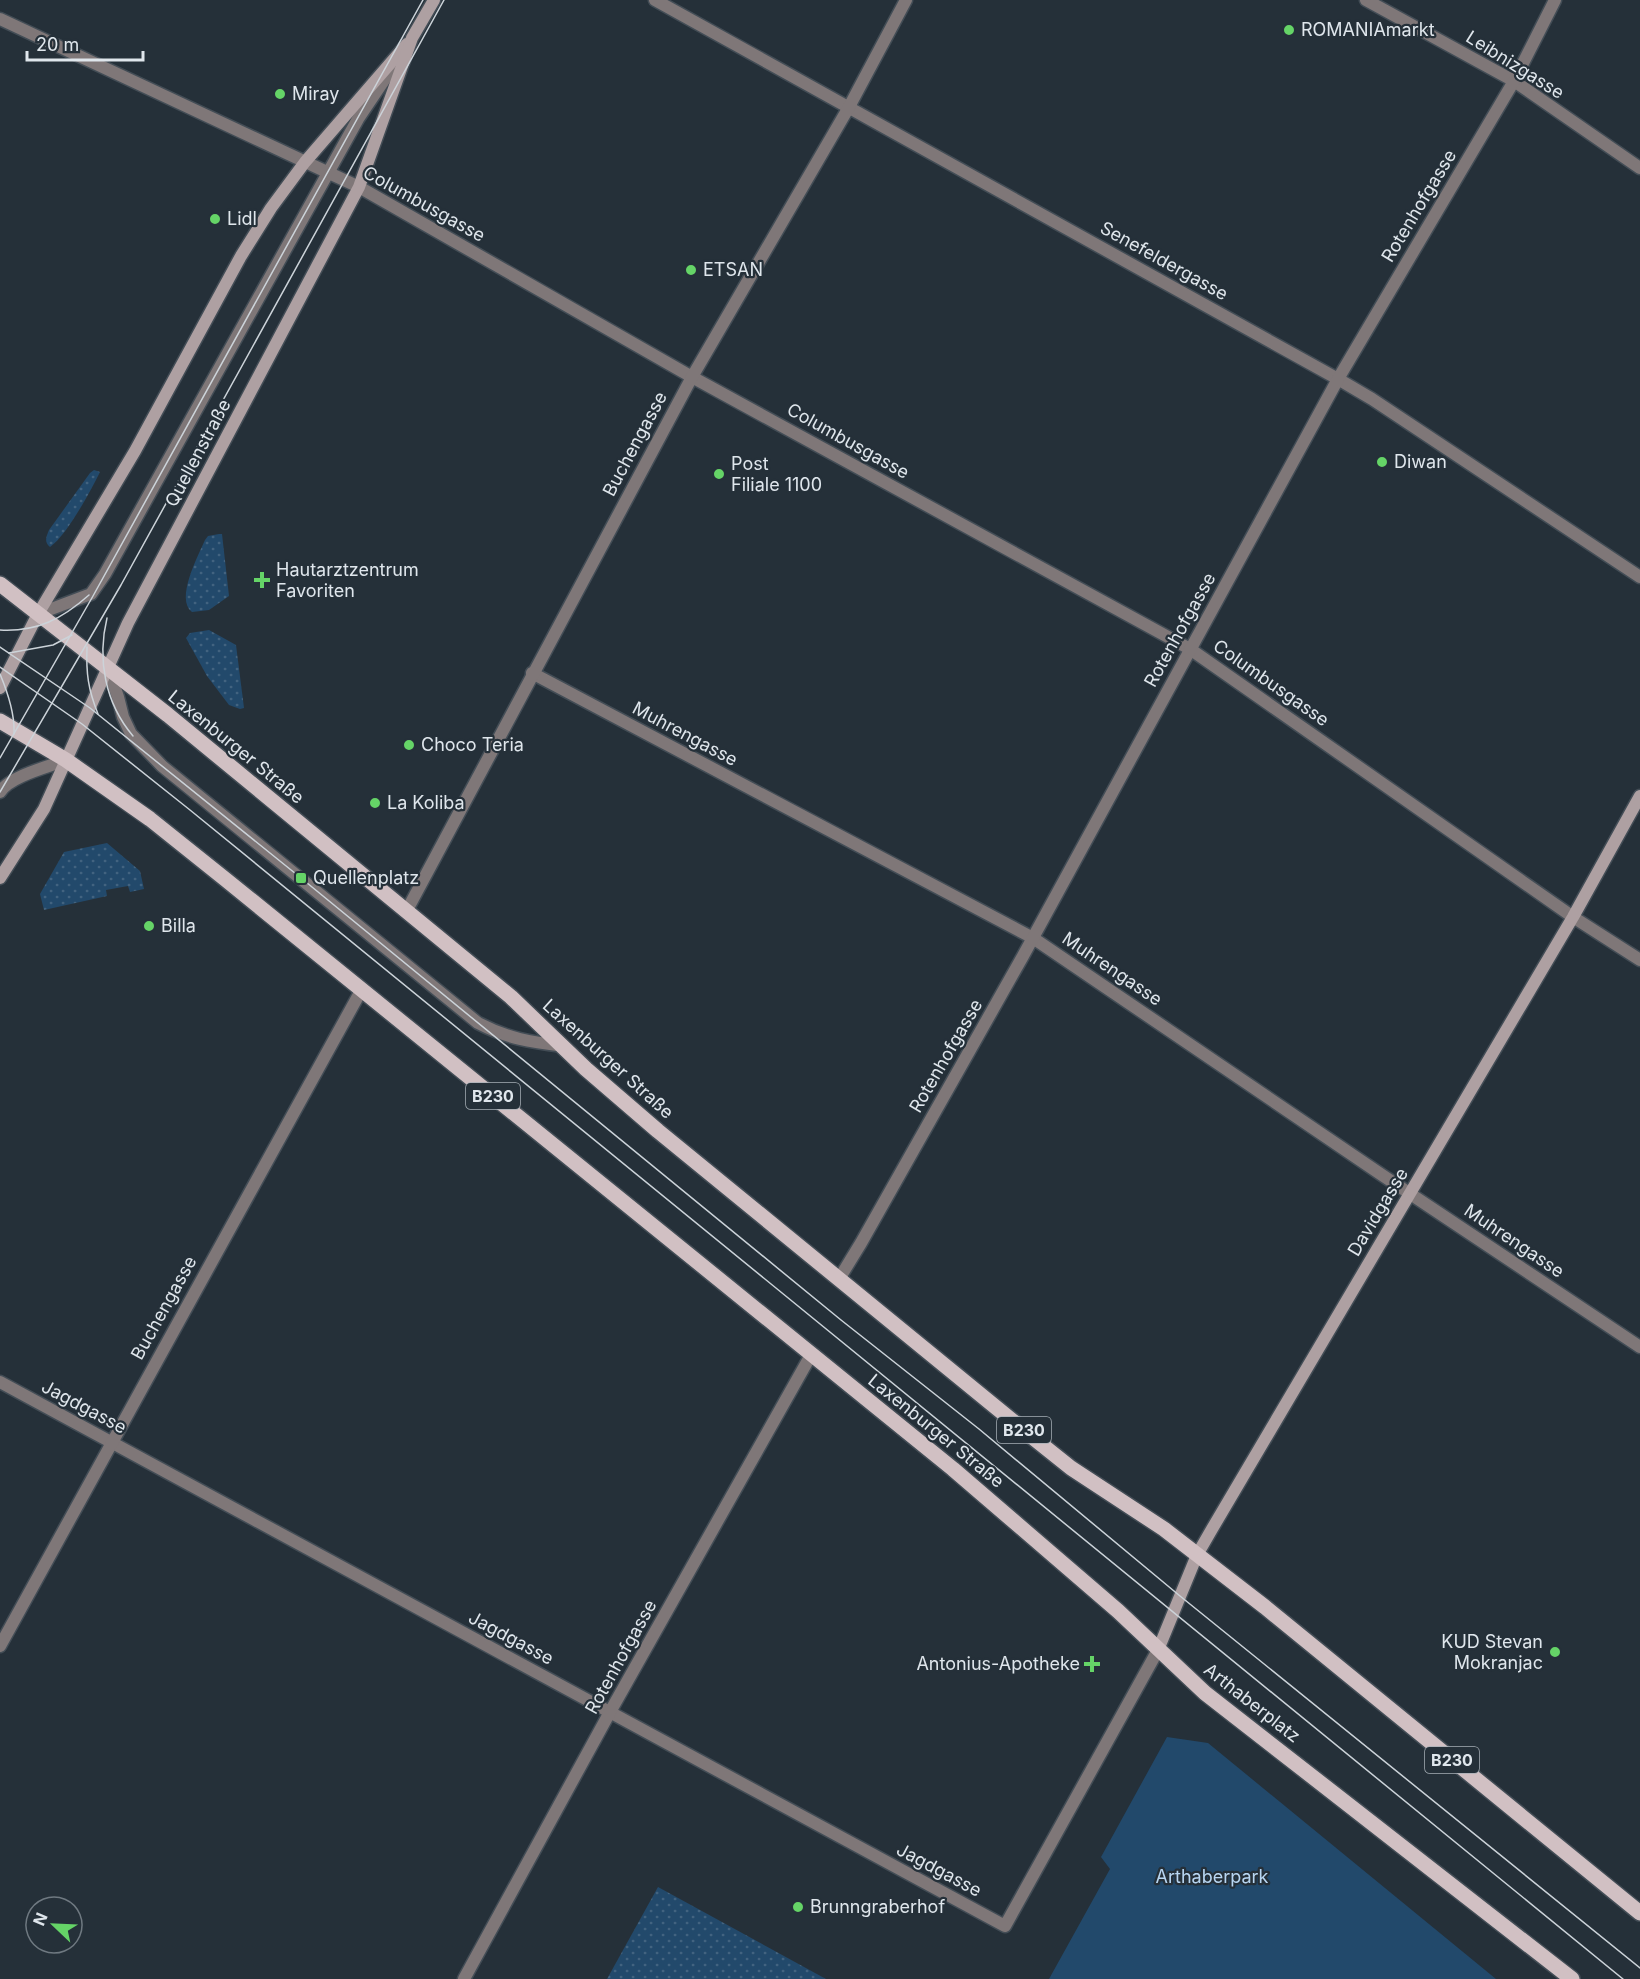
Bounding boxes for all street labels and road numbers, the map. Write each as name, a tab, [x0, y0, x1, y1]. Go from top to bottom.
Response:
street label: Leibnizgasse	[1462, 26, 1568, 103]
street label: Rotenhofgasse	[1377, 146, 1460, 266]
street label: Columbusgasse	[359, 161, 489, 246]
street label: Senefeldergasse	[1097, 217, 1232, 304]
street label: Buchengasse	[598, 388, 671, 500]
street label: Quellenstraße	[160, 395, 235, 510]
street label: Columbusgasse	[783, 398, 913, 483]
street label: Rotenhofgasse	[1140, 569, 1220, 690]
street label: Columbusgasse	[1209, 635, 1333, 730]
street label: Laxenburger Straße	[164, 686, 308, 808]
street label: Muhrengasse	[629, 697, 741, 770]
street label: Muhrengasse	[1058, 928, 1166, 1010]
street label: Laxenburger Straße	[539, 995, 678, 1123]
street label: Rotenhofgasse	[905, 995, 986, 1116]
road number: B230	[466, 1083, 520, 1109]
street label: Davidgasse	[1343, 1164, 1412, 1260]
street label: Muhrengasse	[1460, 1200, 1568, 1282]
street label: Buchengasse	[126, 1252, 201, 1363]
street label: Laxenburger Straße	[864, 1370, 1008, 1492]
street label: Jagdgasse	[38, 1375, 130, 1438]
road number: B230	[997, 1417, 1051, 1443]
street label: Rotenhofgasse	[581, 1596, 661, 1717]
street label: Jagdgasse	[465, 1606, 557, 1669]
street label: Arthaberplatz	[1200, 1659, 1304, 1747]
road number: B230	[1425, 1747, 1479, 1773]
street label: Jagdgasse	[893, 1838, 985, 1901]

